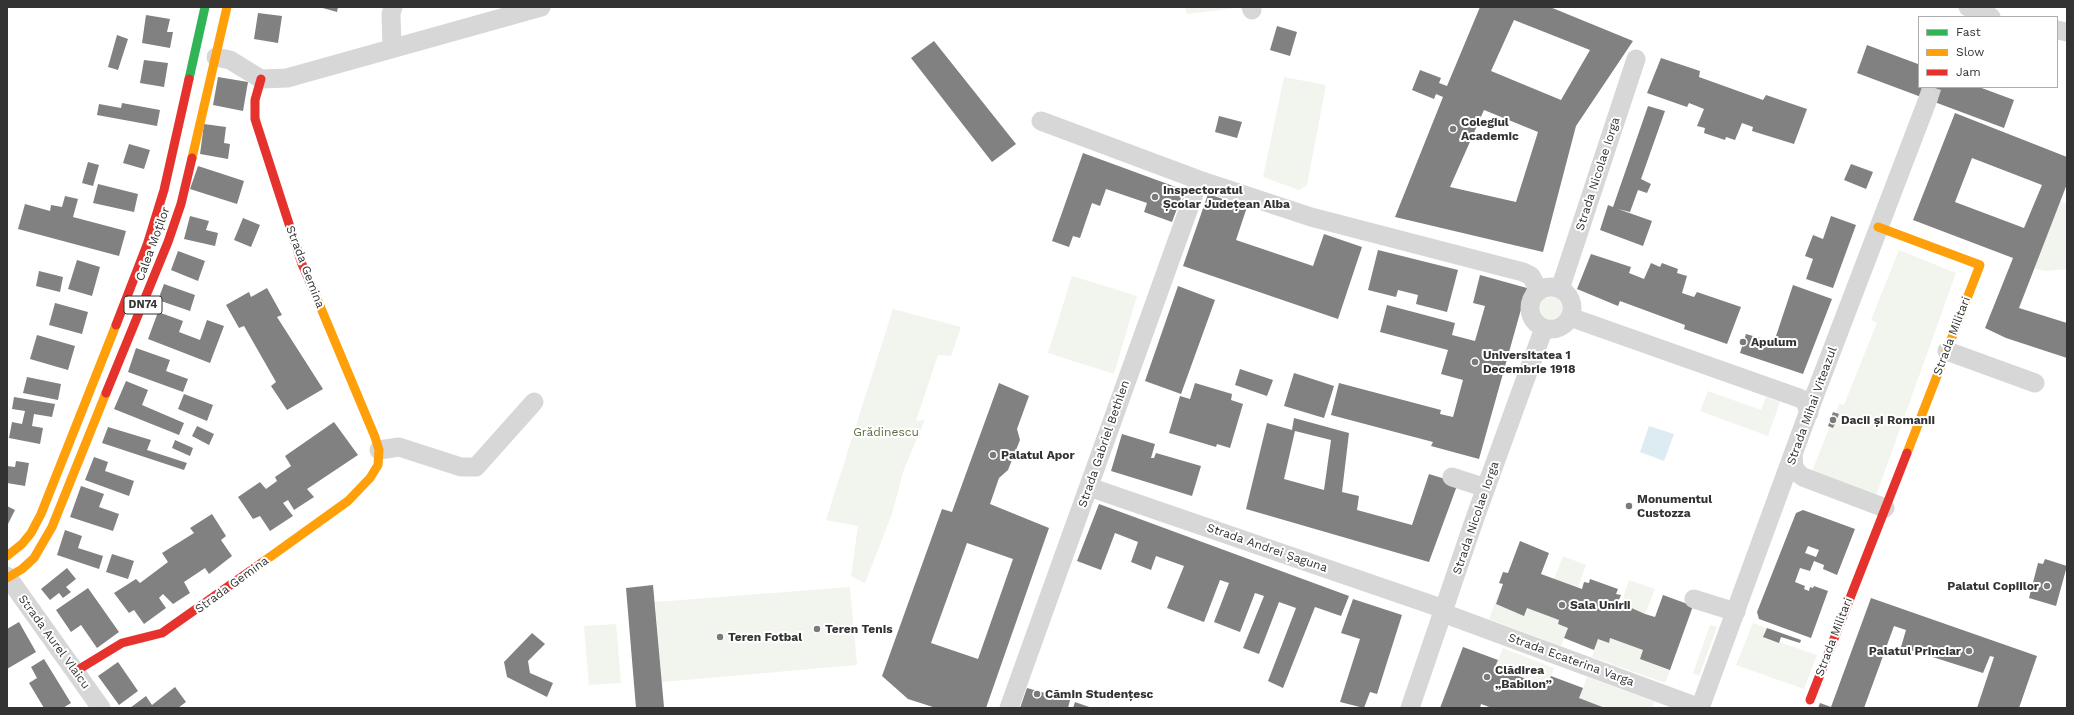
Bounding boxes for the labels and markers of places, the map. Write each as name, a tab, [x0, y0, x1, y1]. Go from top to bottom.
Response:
place label: Colegiul Academic	[1461, 115, 1519, 143]
marker: Colegiul Academic	[1448, 124, 1458, 134]
place label: Inspectoratul Școlar Județean Alba	[1163, 183, 1290, 211]
marker: Inspectoratul Școlar Județean Alba	[1150, 192, 1160, 202]
place label: Apulum	[1751, 335, 1797, 349]
marker: Apulum	[1738, 337, 1748, 347]
place label: Universitatea 1 Decembrie 1918	[1483, 348, 1575, 376]
marker: Universitatea 1 Decembrie 1918	[1470, 357, 1480, 367]
place label: Dacii și Romanii	[1841, 413, 1935, 427]
marker: Dacii și Romanii	[1828, 415, 1838, 425]
place label: Palatul Apor	[1001, 448, 1075, 462]
marker: Palatul Apor	[988, 450, 998, 460]
place label: Monumentul Custozza	[1637, 492, 1712, 520]
marker: Monumentul Custozza	[1624, 501, 1634, 511]
place label: Palatul Copiilor	[1947, 579, 2039, 593]
marker: Palatul Copiilor	[2042, 581, 2052, 591]
place label: Sala Unirii	[1570, 598, 1631, 612]
marker: Sala Unirii	[1557, 600, 1567, 610]
place label: Teren Tenis	[825, 622, 893, 636]
marker: Teren Tenis	[812, 624, 822, 634]
place label: Teren Fotbal	[728, 630, 802, 644]
marker: Teren Fotbal	[715, 632, 725, 642]
place label: Palatul Princiar	[1869, 644, 1961, 658]
marker: Palatul Princiar	[1964, 646, 1974, 656]
place label: Clădirea „Babilon”	[1495, 663, 1552, 691]
marker: Clădirea „Babilon”	[1482, 672, 1492, 682]
place label: Cămin Studențesc	[1045, 687, 1153, 701]
marker: Cămin Studențesc	[1032, 689, 1042, 699]

